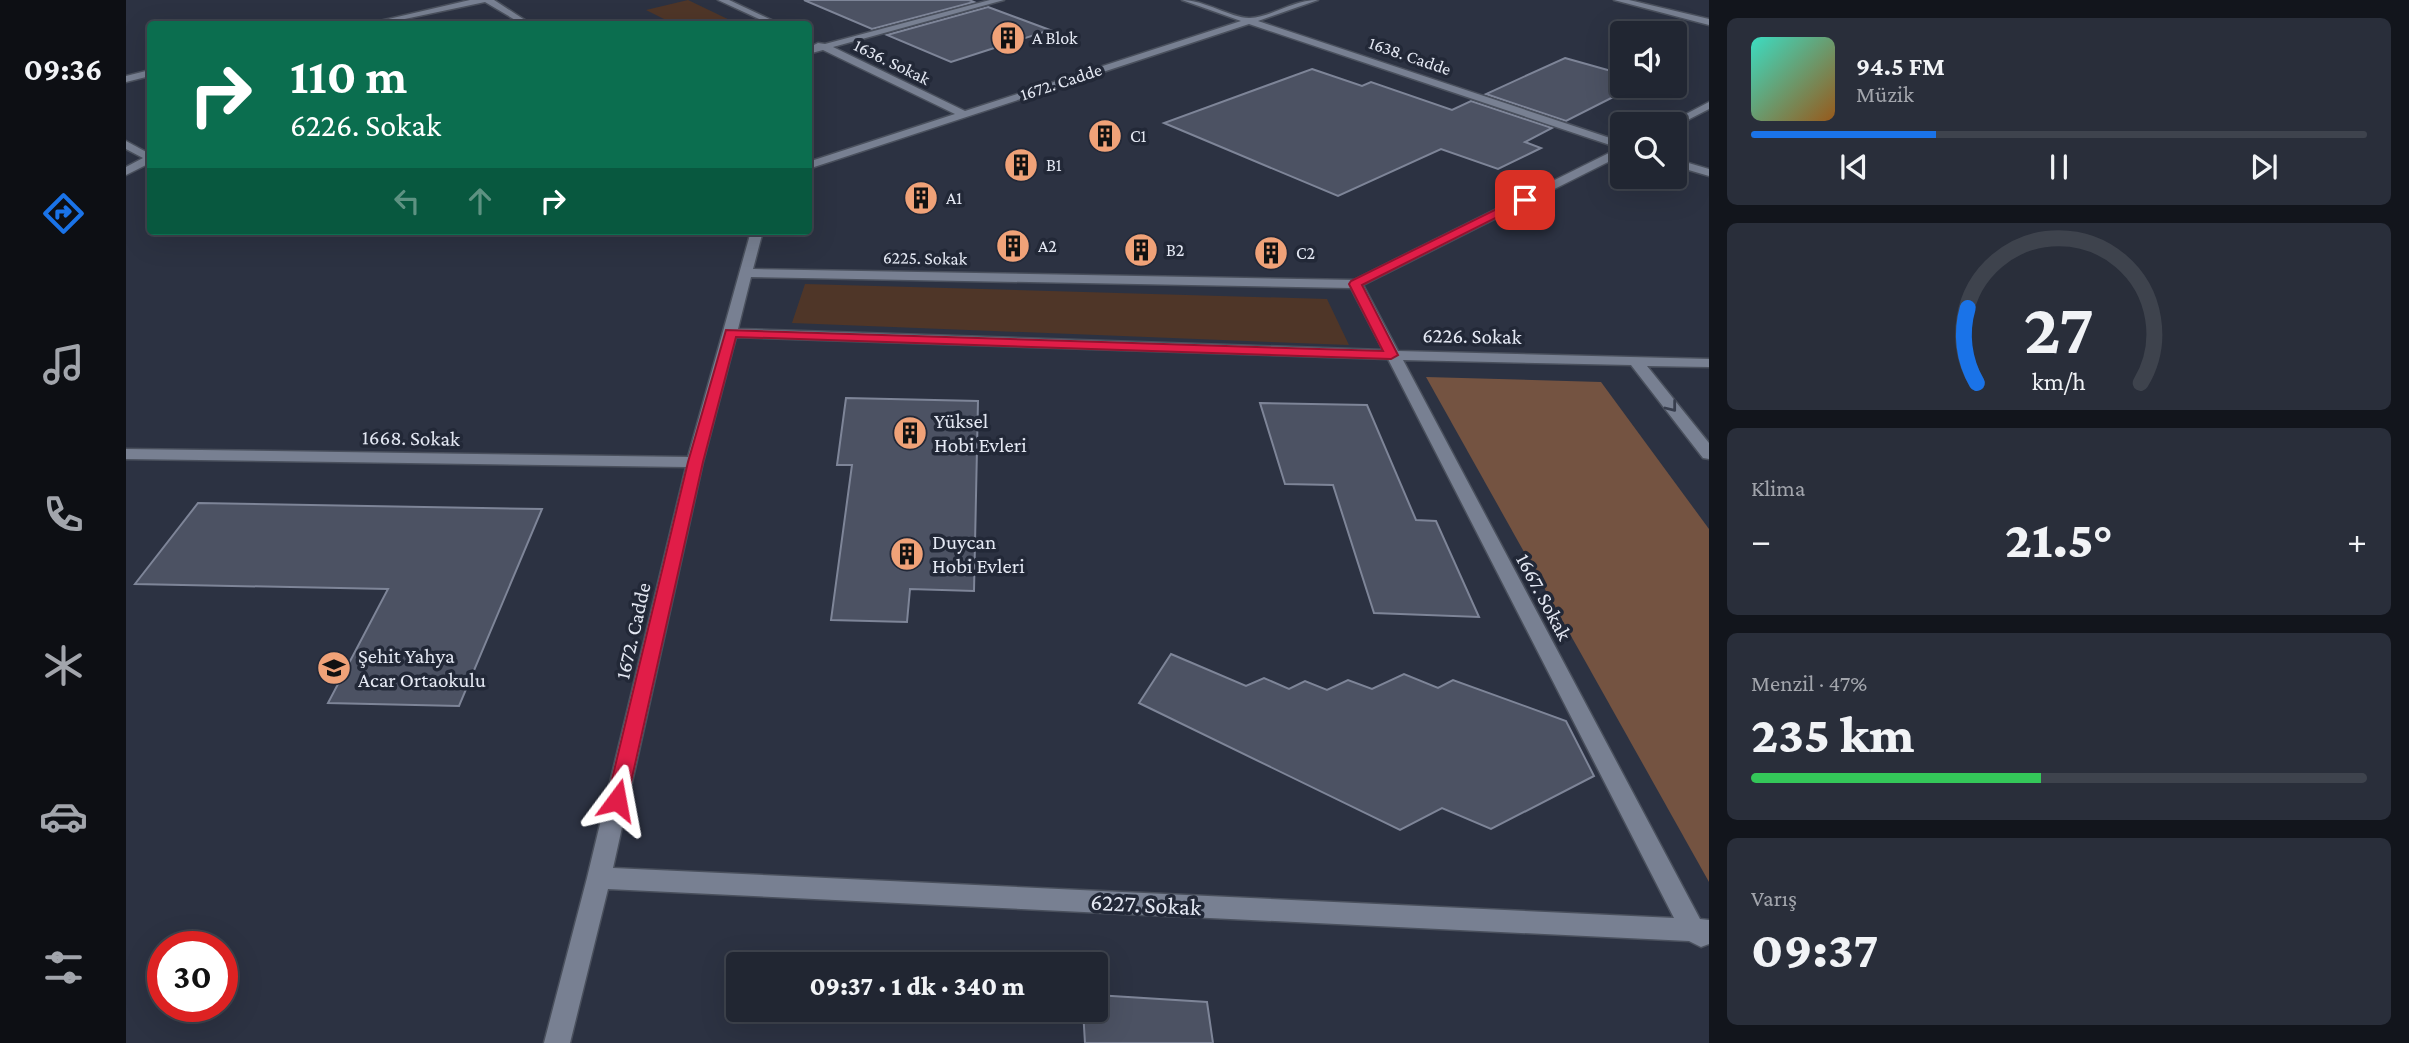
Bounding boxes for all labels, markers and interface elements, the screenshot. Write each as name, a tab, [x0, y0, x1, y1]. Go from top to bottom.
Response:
building icon: A Blok	[989, 19, 1027, 57]
map controls	[1610, 21, 1687, 189]
button: sound	[1610, 21, 1687, 98]
place label: A Blok	[1032, 28, 1078, 48]
street label: 1638. Cadde	[1366, 33, 1454, 79]
street label: 1636. Sokak	[851, 35, 934, 89]
icon: right	[175, 49, 266, 140]
text: 110 m	[290, 49, 407, 104]
text: 09:36	[24, 51, 102, 87]
text: 94.5 FM	[1856, 52, 1945, 81]
street label: 1672. Cadde	[1018, 59, 1104, 105]
text: Müzik	[1856, 81, 1914, 107]
text: 6226. Sokak	[290, 107, 441, 143]
button: search	[1610, 112, 1687, 189]
building icon: C1	[1086, 117, 1124, 155]
place label: C1	[1130, 126, 1147, 146]
building icon: B1	[1002, 146, 1040, 184]
icon: previous	[1835, 148, 1873, 186]
icon: pause	[2040, 148, 2078, 186]
icon: next	[2245, 148, 2283, 186]
place label: B1	[1046, 155, 1062, 175]
pin	[1495, 170, 1555, 230]
building icon: A1	[902, 179, 940, 217]
icon: arrive	[1506, 181, 1544, 219]
icon: left	[388, 182, 426, 220]
icon: ahead	[461, 182, 499, 220]
icon: right	[534, 182, 572, 220]
place label: A1	[946, 188, 962, 208]
icon: directions	[39, 189, 88, 238]
building icon: A2	[994, 227, 1032, 265]
building icon: B2	[1122, 231, 1160, 269]
building icon: C2	[1252, 234, 1290, 272]
place label: A2	[1038, 236, 1057, 256]
place label: B2	[1166, 240, 1184, 260]
place label: C2	[1296, 243, 1315, 263]
street label: 6225. Sokak	[883, 247, 968, 269]
text: 27	[2024, 288, 2094, 369]
street label: 6226. Sokak	[1422, 323, 1522, 349]
icon: music	[39, 340, 88, 389]
text: km/h	[2032, 367, 2086, 394]
one-way arrow	[1664, 399, 1676, 412]
place label: Yüksel Hobi Evleri	[934, 409, 1027, 457]
building icon: Yüksel Hobi Evleri	[891, 414, 929, 452]
street label: 1668. Sokak	[362, 425, 460, 451]
text: Klima	[1751, 475, 1805, 501]
icon: phone	[39, 490, 88, 539]
text: 21.5°	[2005, 510, 2113, 568]
text: −	[1751, 519, 1771, 561]
text: +	[2347, 519, 2367, 561]
place label: Duycan Hobi Evleri	[932, 530, 1025, 578]
building icon: Duycan Hobi Evleri	[888, 535, 926, 573]
street label: 1667. Sokak	[1511, 549, 1577, 645]
street label: 1672. Cadde	[610, 580, 656, 682]
icon: climate	[39, 641, 88, 690]
place label: Şehit Yahya Acar Ortaokulu	[358, 644, 486, 692]
school or university icon: Şehit Yahya Acar Ortaokulu	[315, 649, 353, 687]
text: Menzil · 47%	[1751, 670, 1867, 696]
text: 235 km	[1751, 705, 1914, 763]
position arrow	[580, 763, 654, 837]
icon: car	[39, 792, 88, 841]
text: Varış	[1751, 885, 1797, 911]
street label: 6227. Sokak	[1090, 888, 1203, 920]
text: 09:37	[1751, 920, 1879, 978]
speed limit sign: 30	[147, 931, 238, 1022]
icon: filters	[39, 943, 88, 992]
text: 09:37 · 1 dk · 340 m	[809, 972, 1025, 1001]

